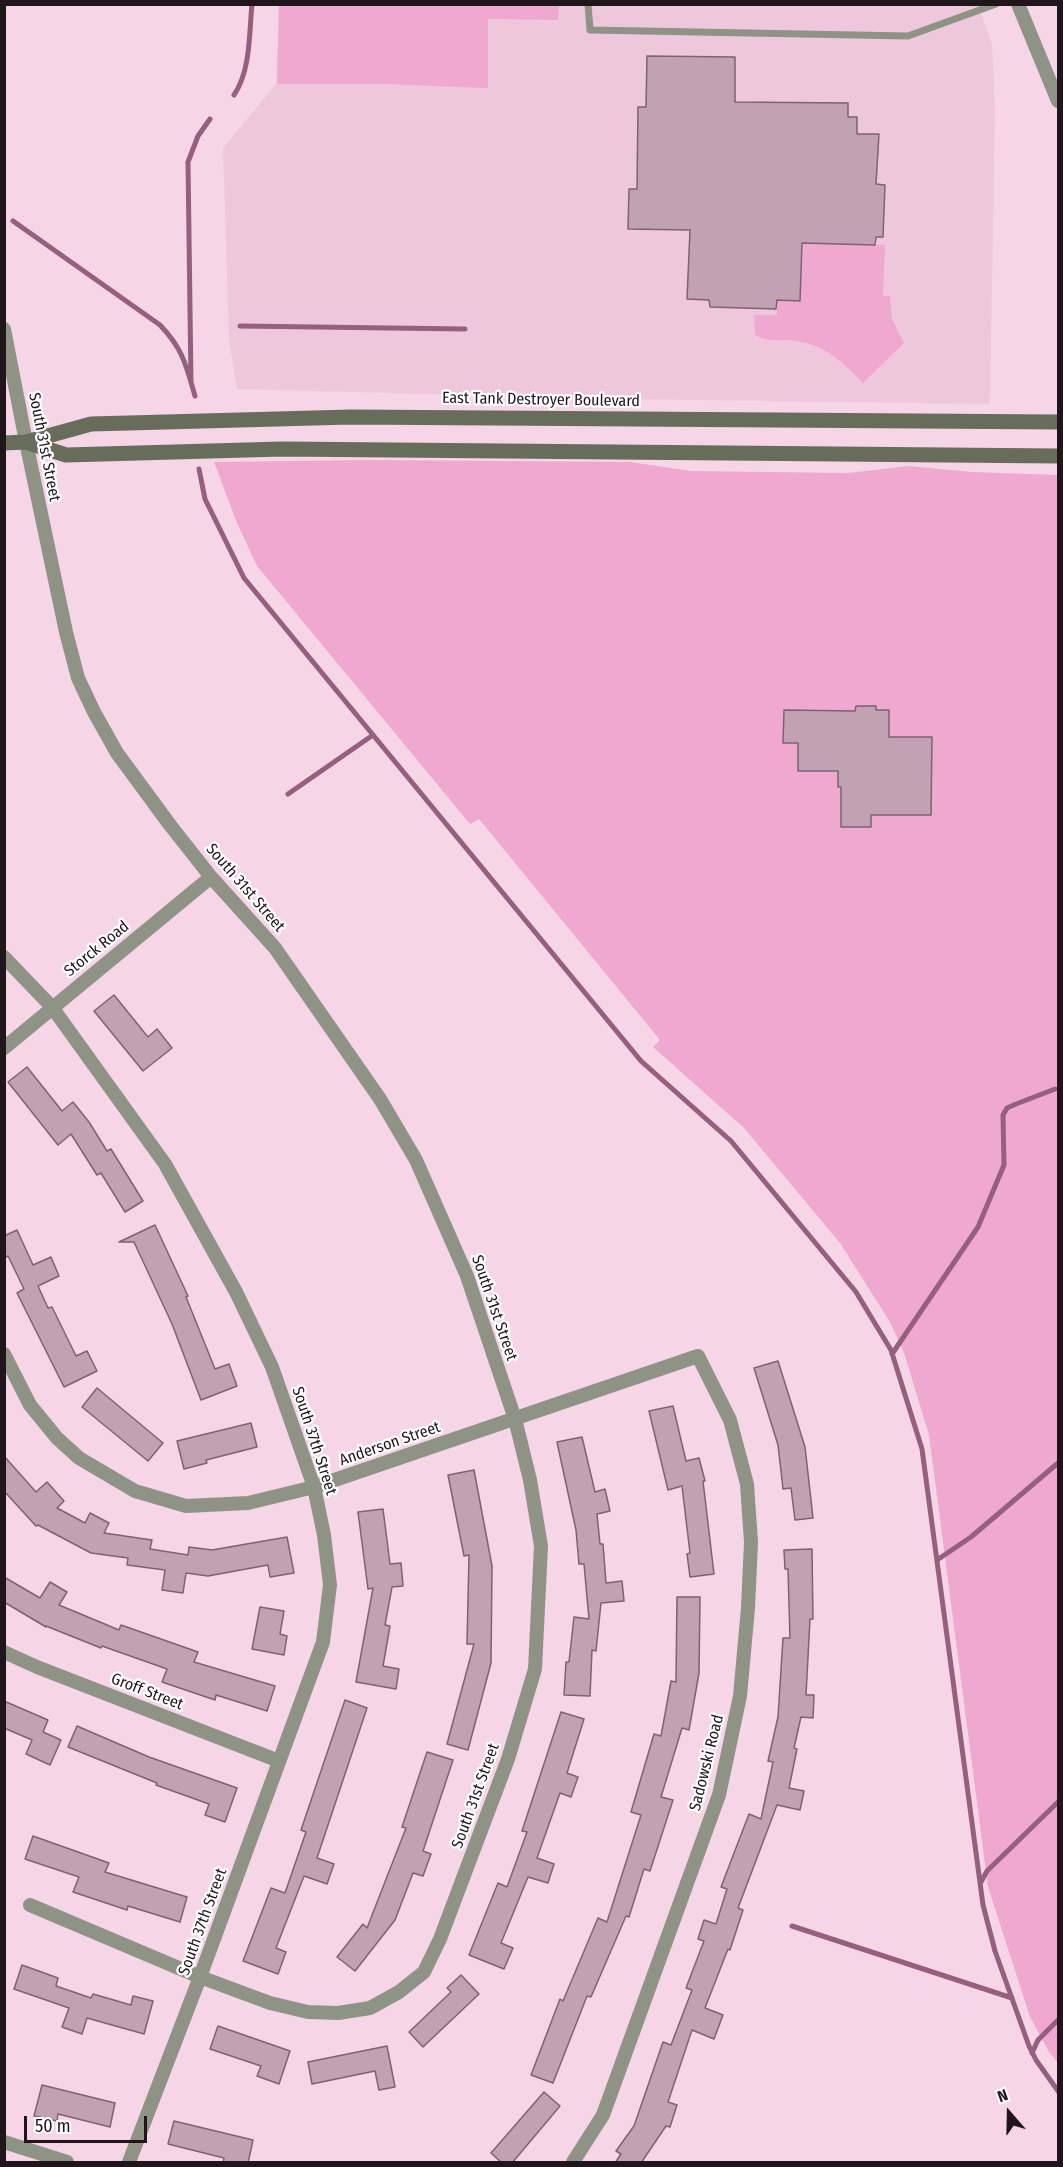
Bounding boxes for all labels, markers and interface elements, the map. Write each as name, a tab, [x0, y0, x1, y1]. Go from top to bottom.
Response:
street label: East Tank Destroyer Boulevard	[442, 389, 640, 411]
street label: South 31st Street	[24, 391, 64, 503]
street label: South 31st Street	[202, 840, 288, 936]
street label: Storck Road	[61, 917, 133, 981]
street label: South 31st Street	[467, 1253, 521, 1363]
street label: South 37th Street	[287, 1385, 341, 1497]
street label: Anderson Street	[337, 1418, 443, 1470]
street label: Groff Street	[108, 1669, 186, 1715]
street label: Sadowski Road	[686, 1713, 728, 1813]
street label: South 31st Street	[448, 1741, 504, 1851]
street label: South 37th Street	[175, 1866, 231, 1978]
north arrow	[979, 2083, 1039, 2143]
text: N	[995, 2085, 1010, 2106]
scale bar	[27, 2104, 150, 2142]
text: 50 m	[35, 2115, 71, 2137]

